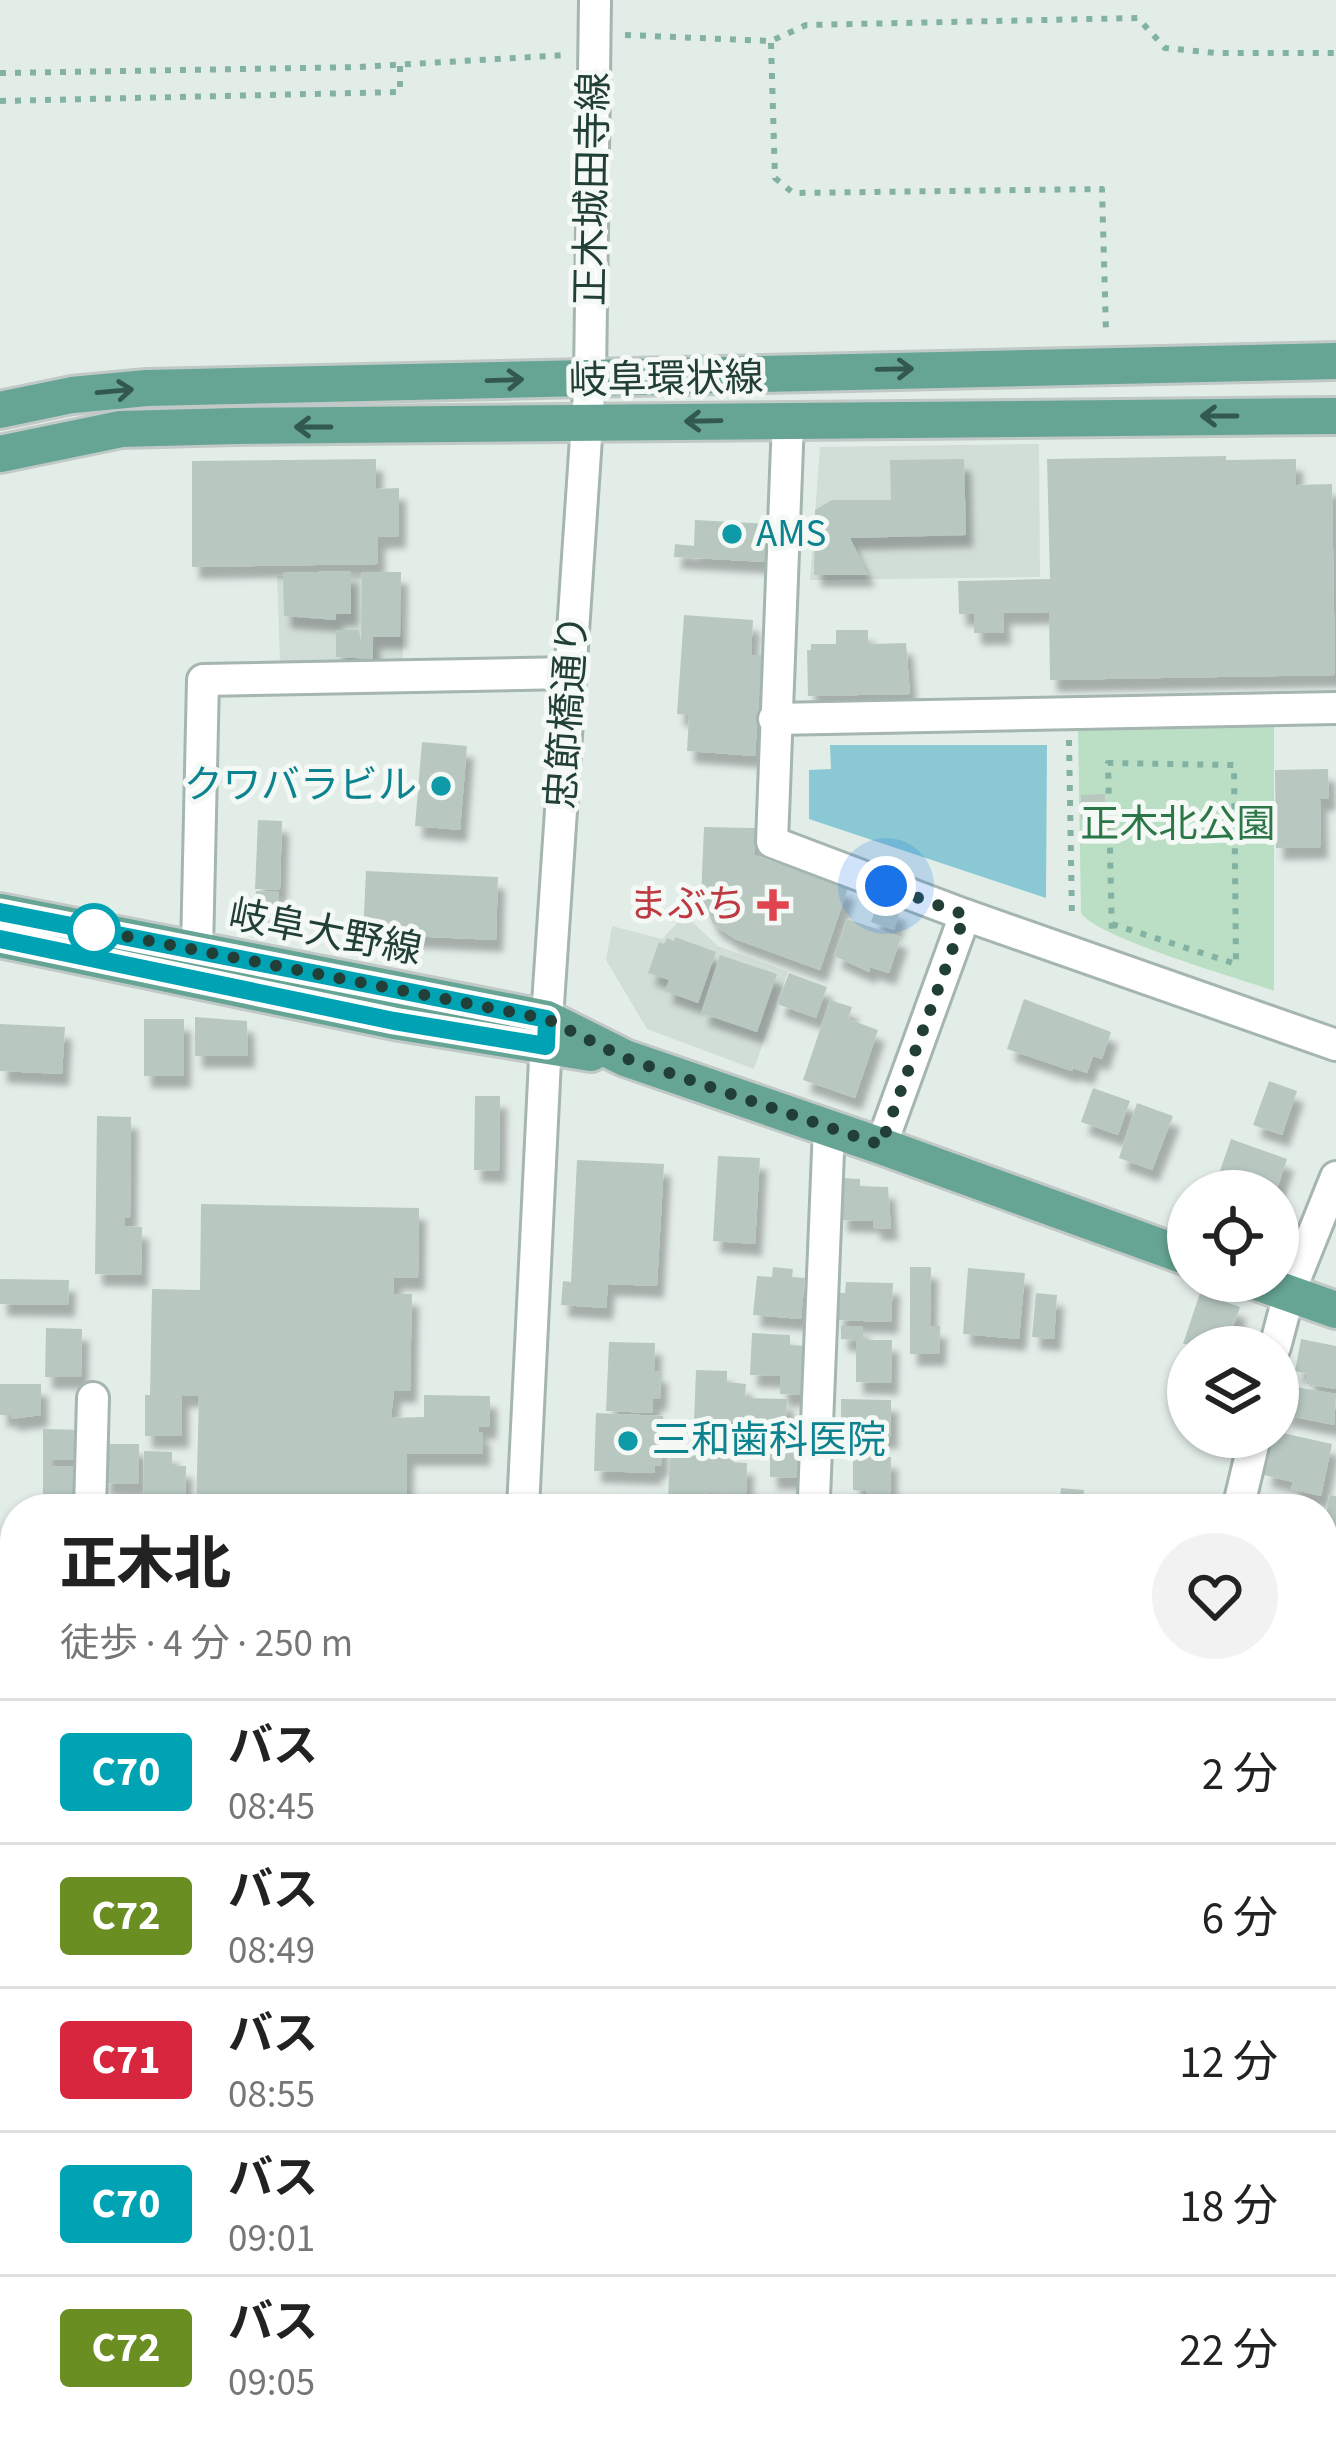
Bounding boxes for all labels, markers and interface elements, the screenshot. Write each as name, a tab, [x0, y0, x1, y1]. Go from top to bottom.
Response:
street label: 正木城田寺線	[563, 72, 623, 306]
street label: 岐阜環状線	[568, 350, 764, 410]
one-way arrow	[875, 358, 914, 381]
one-way arrow	[485, 369, 524, 392]
one-way arrow	[95, 379, 134, 402]
one-way arrow	[1200, 405, 1239, 428]
one-way arrow	[684, 410, 723, 432]
one-way arrow	[294, 416, 333, 438]
place label: AMS	[756, 506, 826, 562]
marker: AMS	[719, 521, 745, 547]
street label: 忠節橋通り	[533, 613, 603, 811]
place label: クワバラビル	[184, 758, 417, 814]
marker: クワバラビル	[428, 773, 454, 799]
park label: 正木北公園	[1080, 797, 1276, 853]
your location	[856, 856, 916, 916]
place label: まぶち	[629, 877, 746, 933]
street label: 岐阜大野線	[224, 887, 426, 979]
marker: まぶち	[757, 889, 789, 921]
unlabelled marker	[69, 905, 119, 955]
map controls	[1167, 1170, 1299, 1458]
button: locate	[1167, 1170, 1299, 1302]
button: layers	[1167, 1326, 1299, 1458]
place label: 三和歯科医院	[652, 1413, 886, 1469]
marker: 三和歯科医院	[615, 1428, 641, 1454]
text: 正木北	[60, 1525, 231, 1606]
button: heart	[1152, 1533, 1278, 1659]
text: 徒歩 · 4 分 · 250 m	[60, 1616, 353, 1672]
text: バス	[228, 1715, 318, 1779]
text: C70	[92, 1742, 160, 1802]
text: 2 分	[1202, 1743, 1278, 1807]
text: 08:45	[228, 1779, 315, 1835]
text: バス	[228, 1859, 318, 1923]
text: C72	[92, 1886, 160, 1946]
text: 6 分	[1202, 1887, 1278, 1951]
text: 08:49	[228, 1923, 315, 1979]
text: バス	[228, 2003, 318, 2067]
text: C71	[92, 2030, 160, 2090]
text: 12 分	[1179, 2031, 1278, 2095]
text: 08:55	[228, 2067, 315, 2123]
text: バス	[228, 2147, 318, 2211]
text: C70	[92, 2174, 160, 2234]
text: 18 分	[1179, 2175, 1278, 2239]
text: 09:01	[228, 2211, 315, 2267]
text: バス	[228, 2291, 318, 2355]
text: C72	[92, 2318, 160, 2378]
text: 22 分	[1179, 2319, 1278, 2383]
text: 09:05	[228, 2355, 315, 2411]

